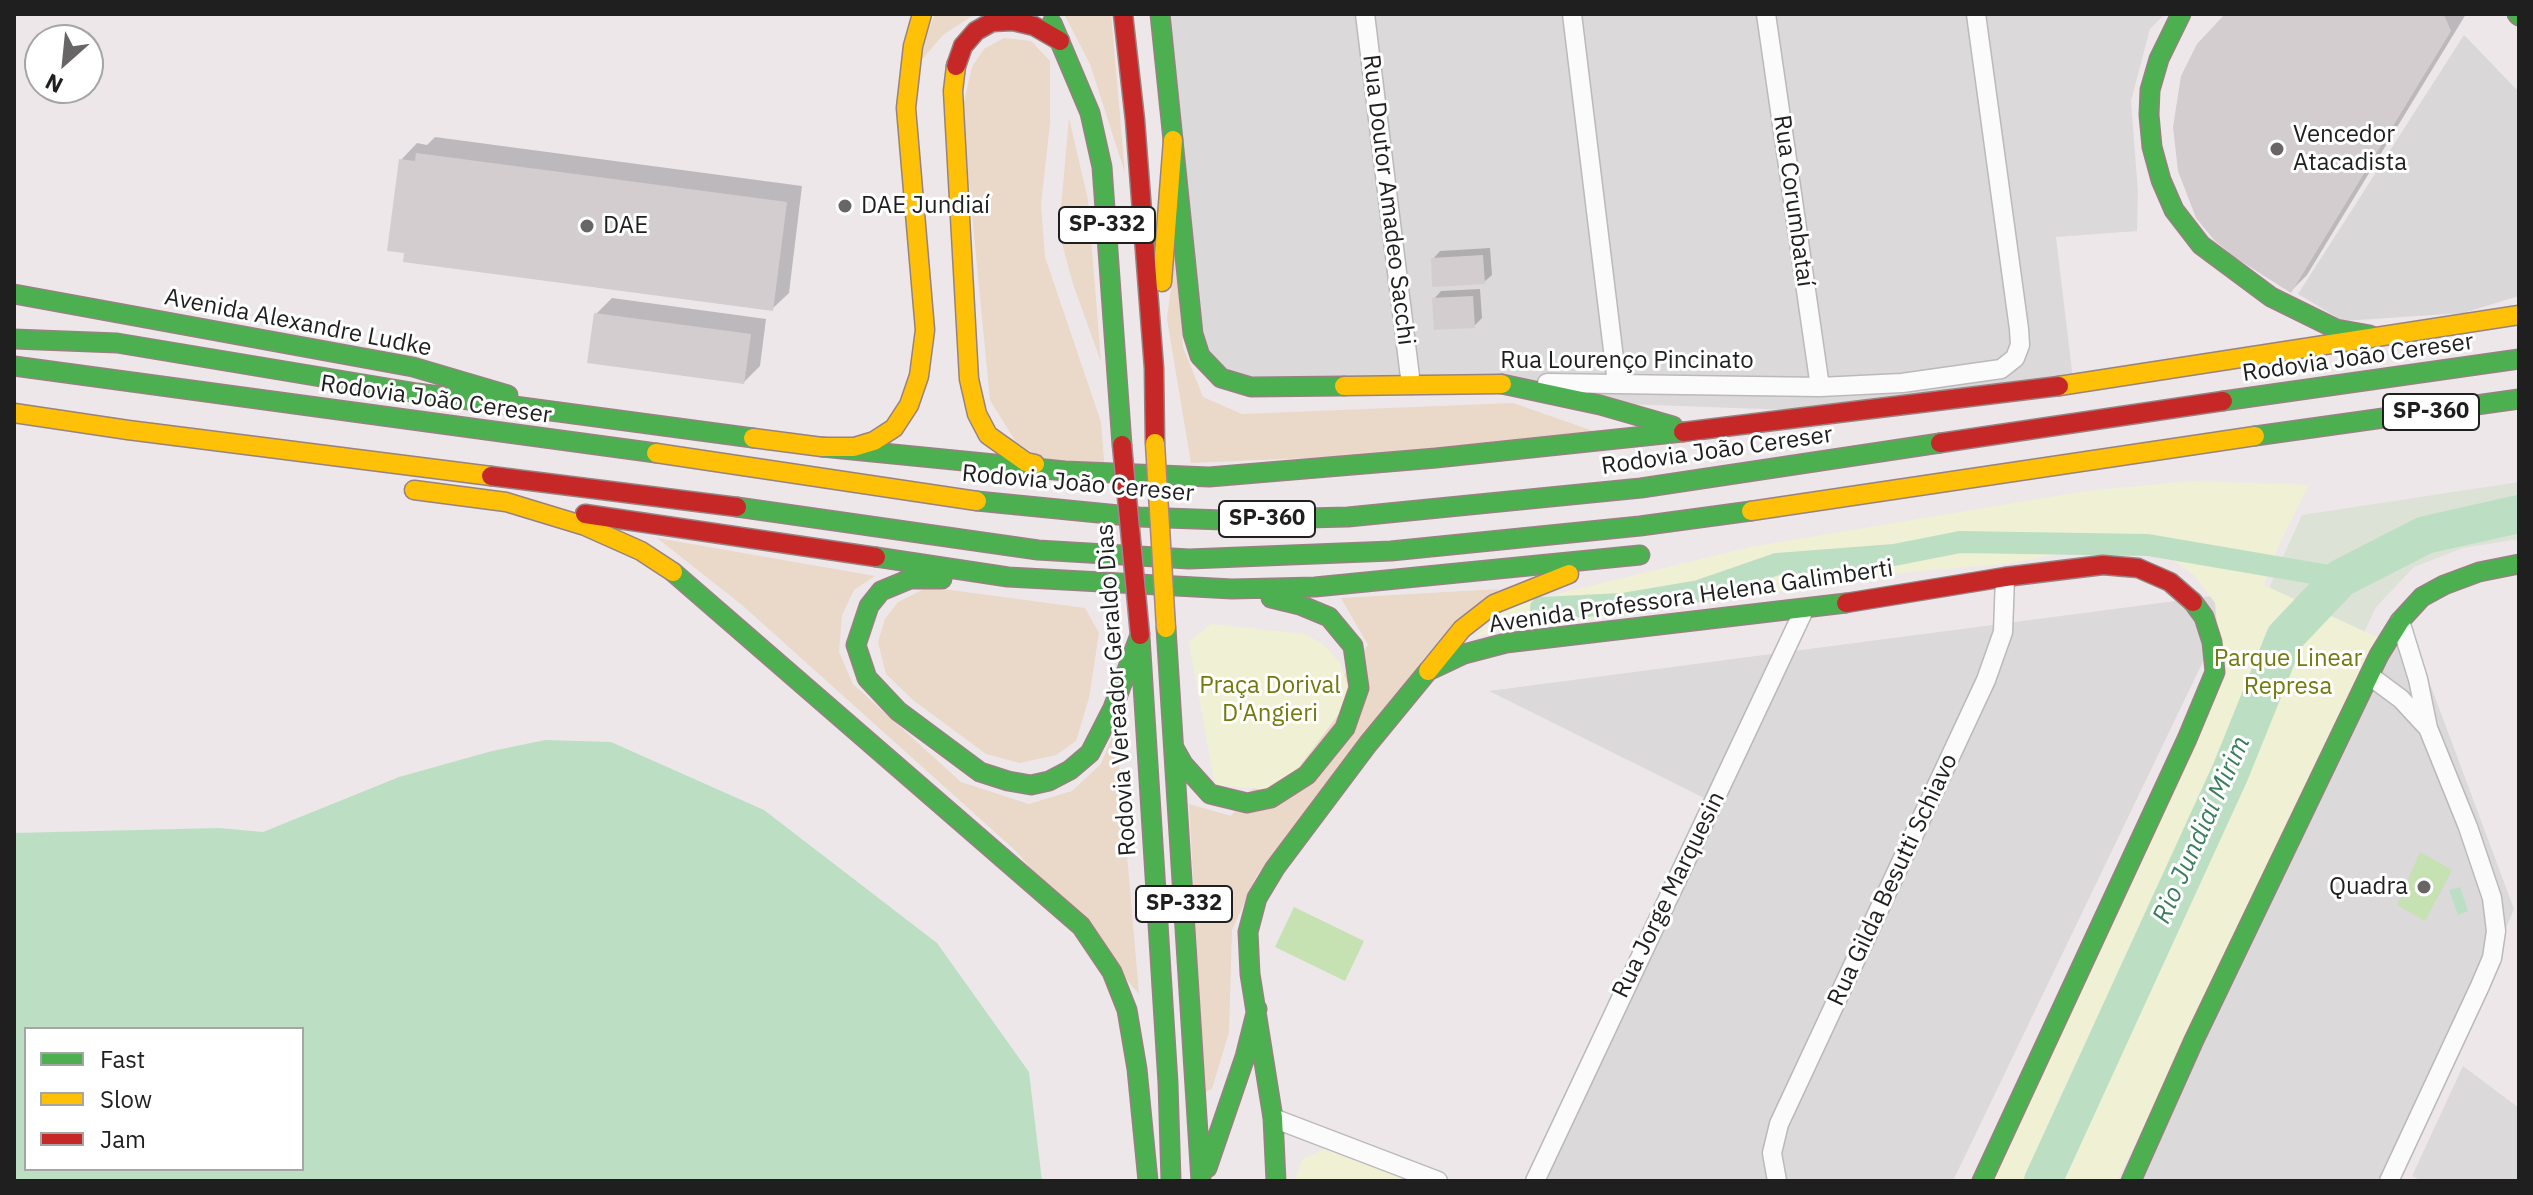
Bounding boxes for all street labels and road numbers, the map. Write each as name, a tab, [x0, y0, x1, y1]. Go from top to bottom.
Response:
street label: Rua Doutor Amadeo Sacchi	[1356, 53, 1420, 347]
street label: Rua Corumbataí	[1767, 113, 1819, 289]
road number: SP-332	[1059, 207, 1155, 243]
street label: Avenida Alexandre Ludke	[162, 283, 434, 363]
street label: Rodovia João Cereser	[2241, 328, 2475, 388]
street label: Rua Lourenço Pincinato	[1500, 347, 1754, 375]
street label: Rodovia João Cereser	[319, 370, 553, 430]
road number: SP-360	[2383, 394, 2479, 430]
street label: Rodovia João Cereser	[1600, 421, 1834, 481]
street label: Rodovia João Cereser	[961, 459, 1195, 509]
road number: SP-360	[1219, 501, 1315, 537]
street label: Rodovia Vereador Geraldo Dias	[1091, 523, 1143, 857]
street label: Avenida Professora Helena Galimberti	[1487, 554, 1895, 640]
street label: Rua Gilda Besutti Schiavo	[1822, 749, 1964, 1011]
street label: Rua Jorge Marquesin	[1607, 787, 1731, 1003]
road number: SP-332	[1136, 886, 1232, 922]

